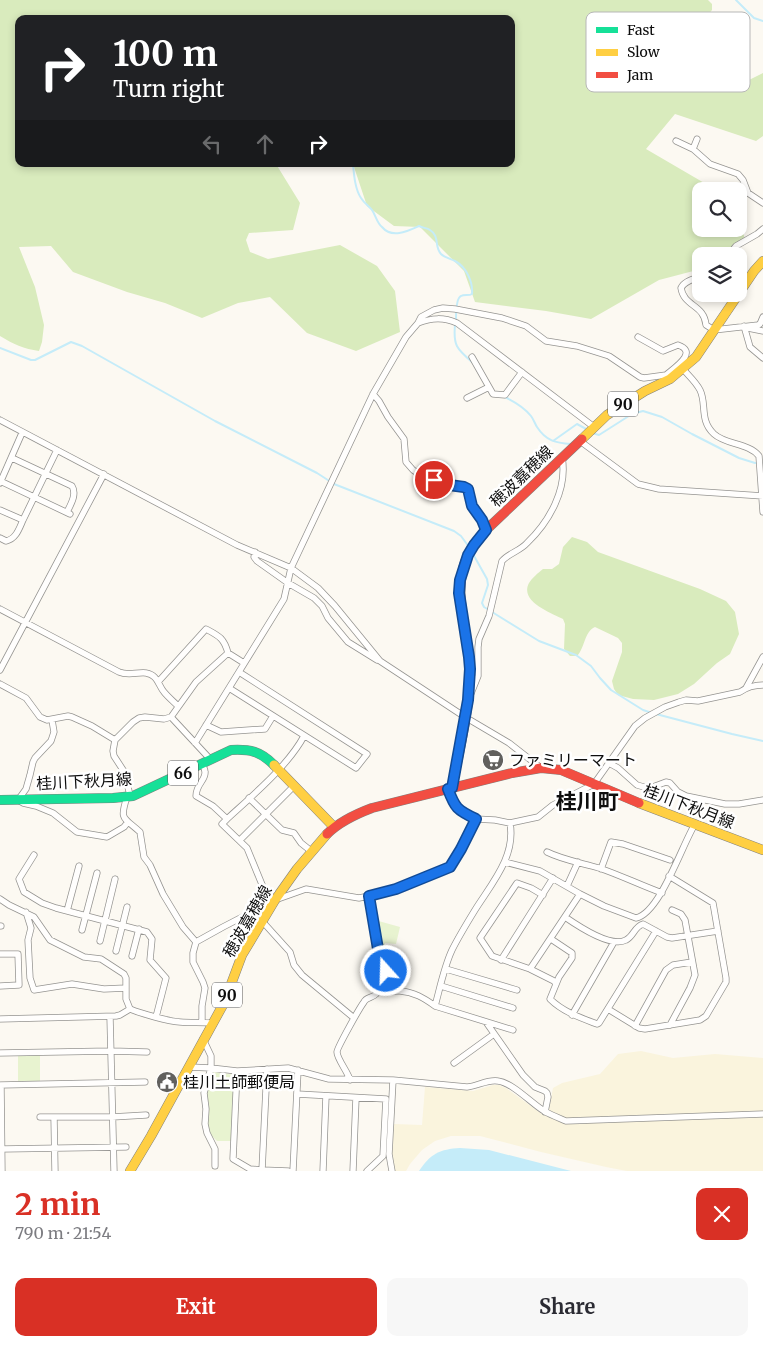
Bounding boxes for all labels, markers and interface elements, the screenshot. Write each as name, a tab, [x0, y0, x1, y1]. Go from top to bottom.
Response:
legend	[586, 12, 750, 92]
text: Fast	[627, 21, 655, 39]
text: 100 m	[113, 32, 218, 76]
icon: right	[30, 35, 95, 100]
text: Slow	[627, 43, 660, 61]
text: Jam	[626, 66, 653, 84]
text: Turn right	[113, 75, 224, 103]
icon: left	[198, 130, 226, 158]
icon: ahead	[251, 130, 279, 158]
icon: right	[304, 130, 332, 158]
map controls	[692, 182, 747, 302]
button: search	[692, 182, 747, 237]
button: layers	[692, 247, 747, 302]
road number: 90	[608, 392, 638, 416]
street label: 穂波嘉穂線	[485, 441, 557, 511]
pin	[413, 459, 455, 501]
icon: arrive	[420, 466, 448, 494]
supermarket icon: ファミリーマート	[481, 748, 505, 772]
place label: ファミリーマート	[509, 750, 637, 770]
road number: 66	[168, 760, 198, 786]
street label: 桂川下秋月線	[36, 769, 132, 793]
street label: 桂川下秋月線	[641, 779, 737, 833]
district label: 桂川町	[556, 788, 619, 815]
street label: 穂波嘉穂線	[218, 881, 276, 961]
position arrow	[359, 944, 411, 996]
road number: 90	[212, 982, 242, 1008]
public building icon: 桂川土師郵便局	[155, 1070, 179, 1094]
place label: 桂川土師郵便局	[183, 1072, 295, 1092]
text: 2 min	[15, 1185, 100, 1223]
button: close	[696, 1188, 748, 1240]
text: 790 m · 21:54	[15, 1223, 111, 1243]
button: Exit	[15, 1278, 377, 1336]
button: Share	[387, 1278, 748, 1336]

